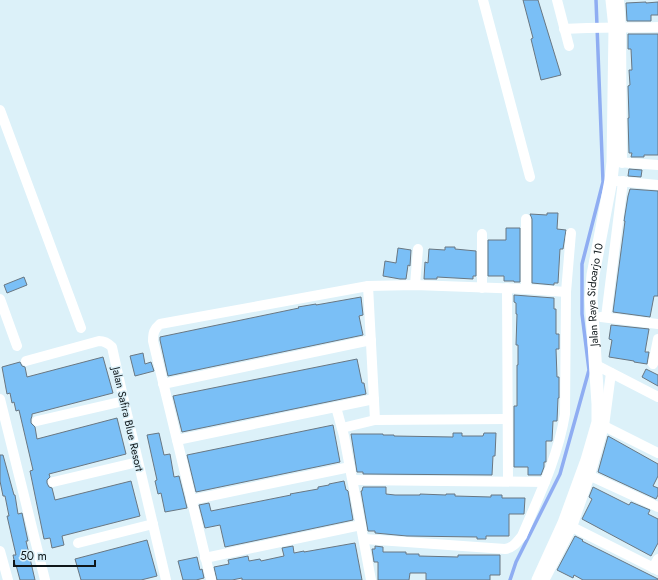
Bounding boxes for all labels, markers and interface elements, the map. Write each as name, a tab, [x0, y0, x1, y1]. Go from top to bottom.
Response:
street label: Jalan Raya Sidoarjo 10	[583, 241, 607, 349]
street label: Jalan Safira Blue Resort	[108, 363, 148, 473]
scale bar	[14, 542, 95, 568]
text: 50 m	[20, 547, 47, 565]

